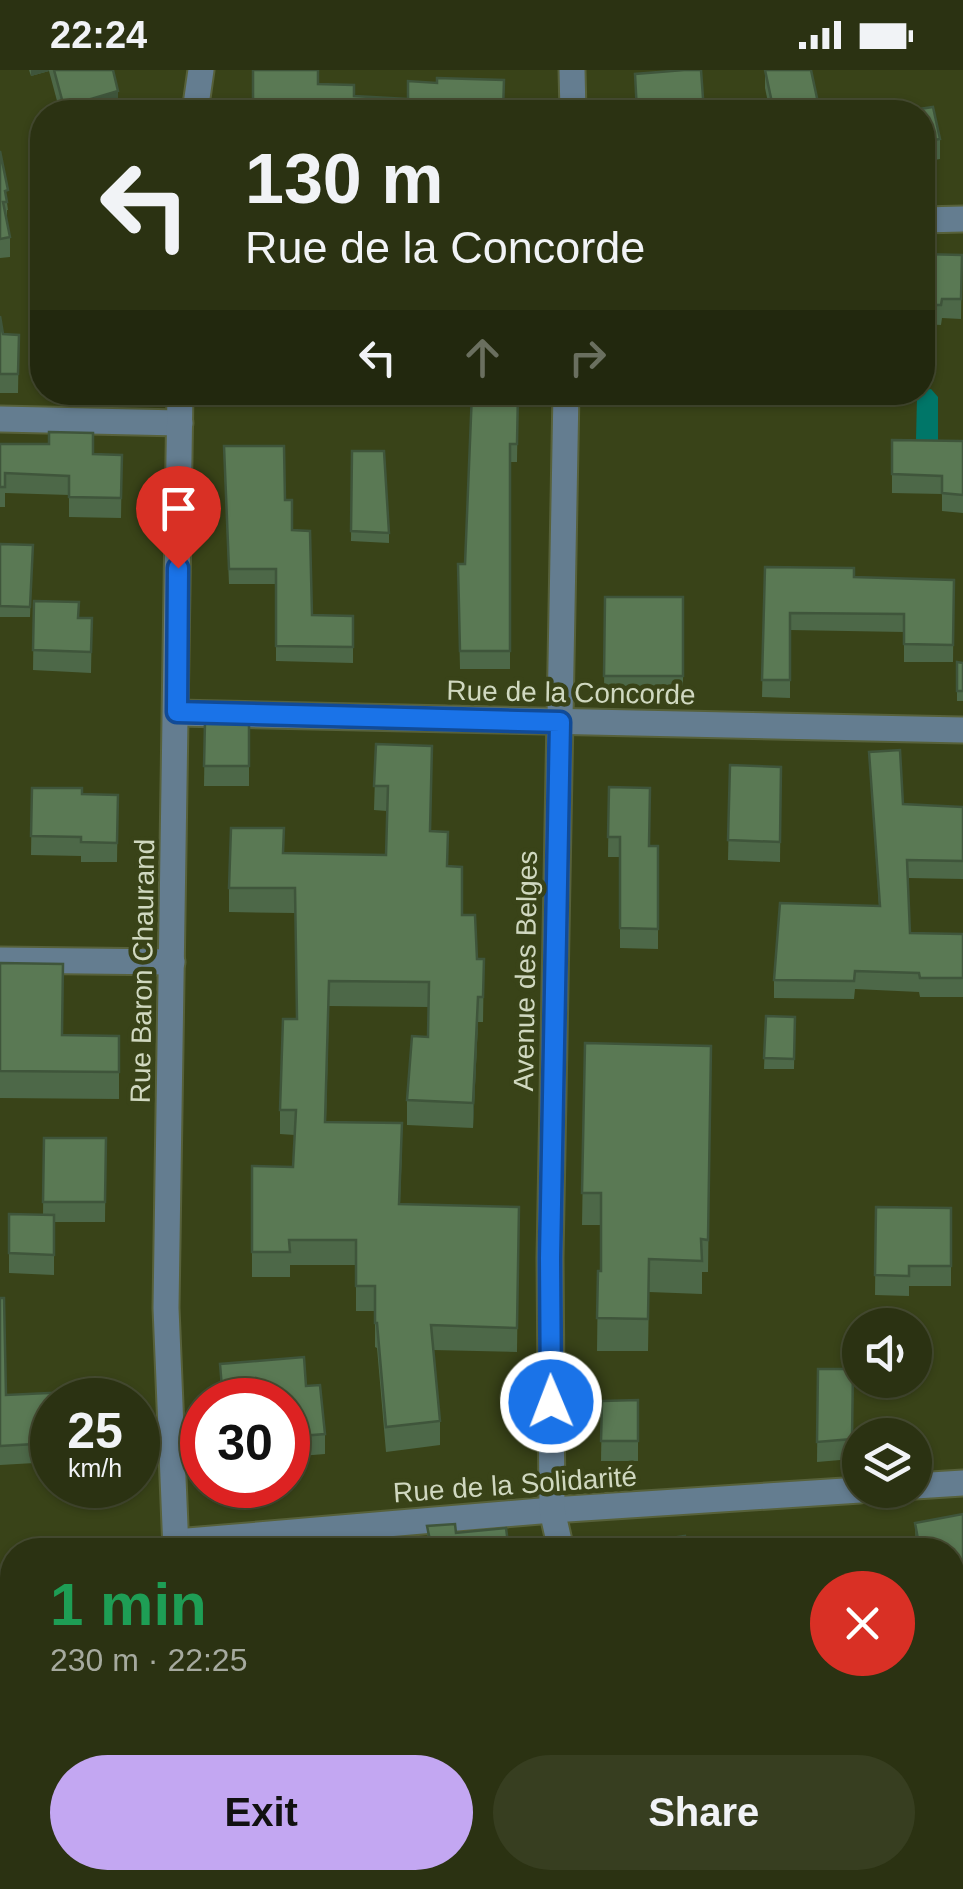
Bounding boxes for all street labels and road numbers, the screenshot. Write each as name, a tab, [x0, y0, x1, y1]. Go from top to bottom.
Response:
street label: Rue de la Concorde	[446, 675, 696, 710]
street label: Rue Baron Chaurand	[125, 838, 160, 1104]
street label: Avenue des Belges	[508, 850, 543, 1092]
street label: Rue de la Solidarité	[392, 1461, 638, 1508]

